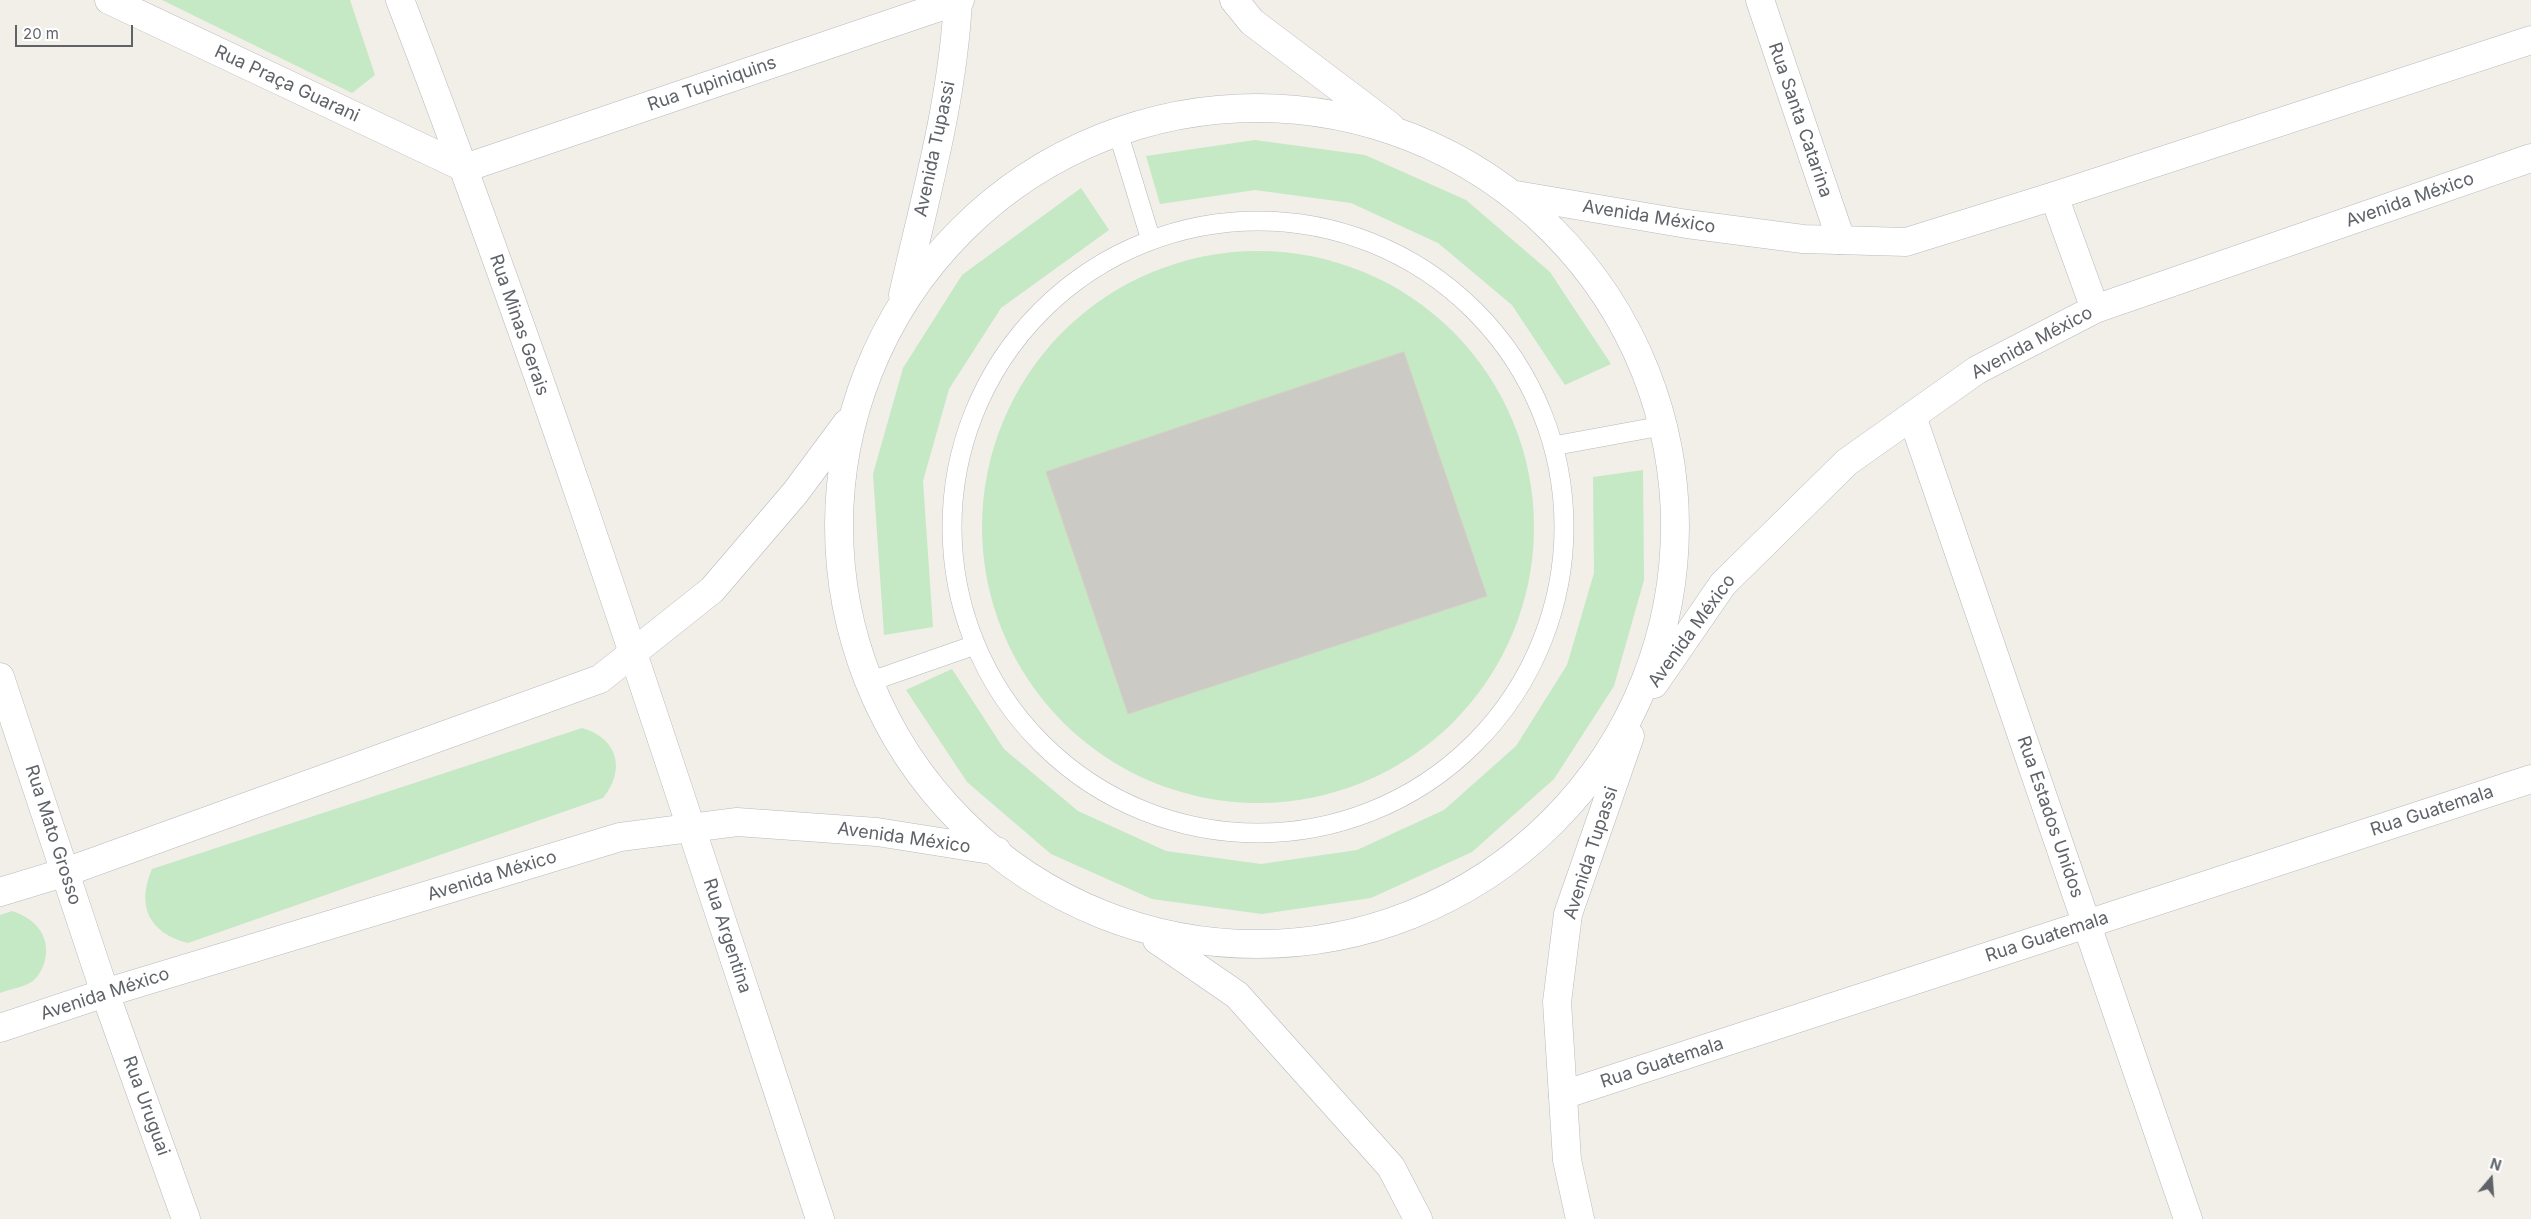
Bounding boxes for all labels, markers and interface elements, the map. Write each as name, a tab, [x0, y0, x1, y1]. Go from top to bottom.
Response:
scale bar	[18, 15, 135, 47]
text: 20 m	[23, 24, 59, 43]
street label: Rua Santa Catarina	[1763, 40, 1837, 200]
street label: Rua Praça Guarani	[211, 41, 363, 127]
street label: Rua Tupiniquins	[645, 52, 779, 116]
street label: Avenida Tupassi	[910, 79, 960, 219]
street label: Avenida México	[2343, 168, 2477, 232]
street label: Avenida México	[1581, 196, 1717, 238]
street label: Rua Minas Gerais	[485, 252, 553, 398]
street label: Avenida México	[1968, 302, 2096, 384]
street label: Avenida México	[1644, 570, 1740, 692]
street label: Rua Estados Unidos	[2012, 733, 2088, 901]
street label: Rua Mato Grosso	[20, 762, 86, 908]
street label: Rua Guatemala	[2368, 781, 2496, 841]
street label: Avenida Tupassi	[1559, 784, 1623, 922]
street label: Avenida México	[836, 818, 972, 858]
street label: Avenida México	[425, 846, 559, 906]
street label: Rua Argentina	[698, 876, 756, 996]
street label: Rua Guatemala	[1983, 907, 2111, 967]
street label: Avenida México	[38, 963, 172, 1025]
street label: Rua Guatemala	[1598, 1033, 1726, 1093]
street label: Rua Uruguai	[118, 1053, 174, 1159]
north arrow	[2466, 1154, 2516, 1204]
text: N	[2488, 1155, 2503, 1174]

